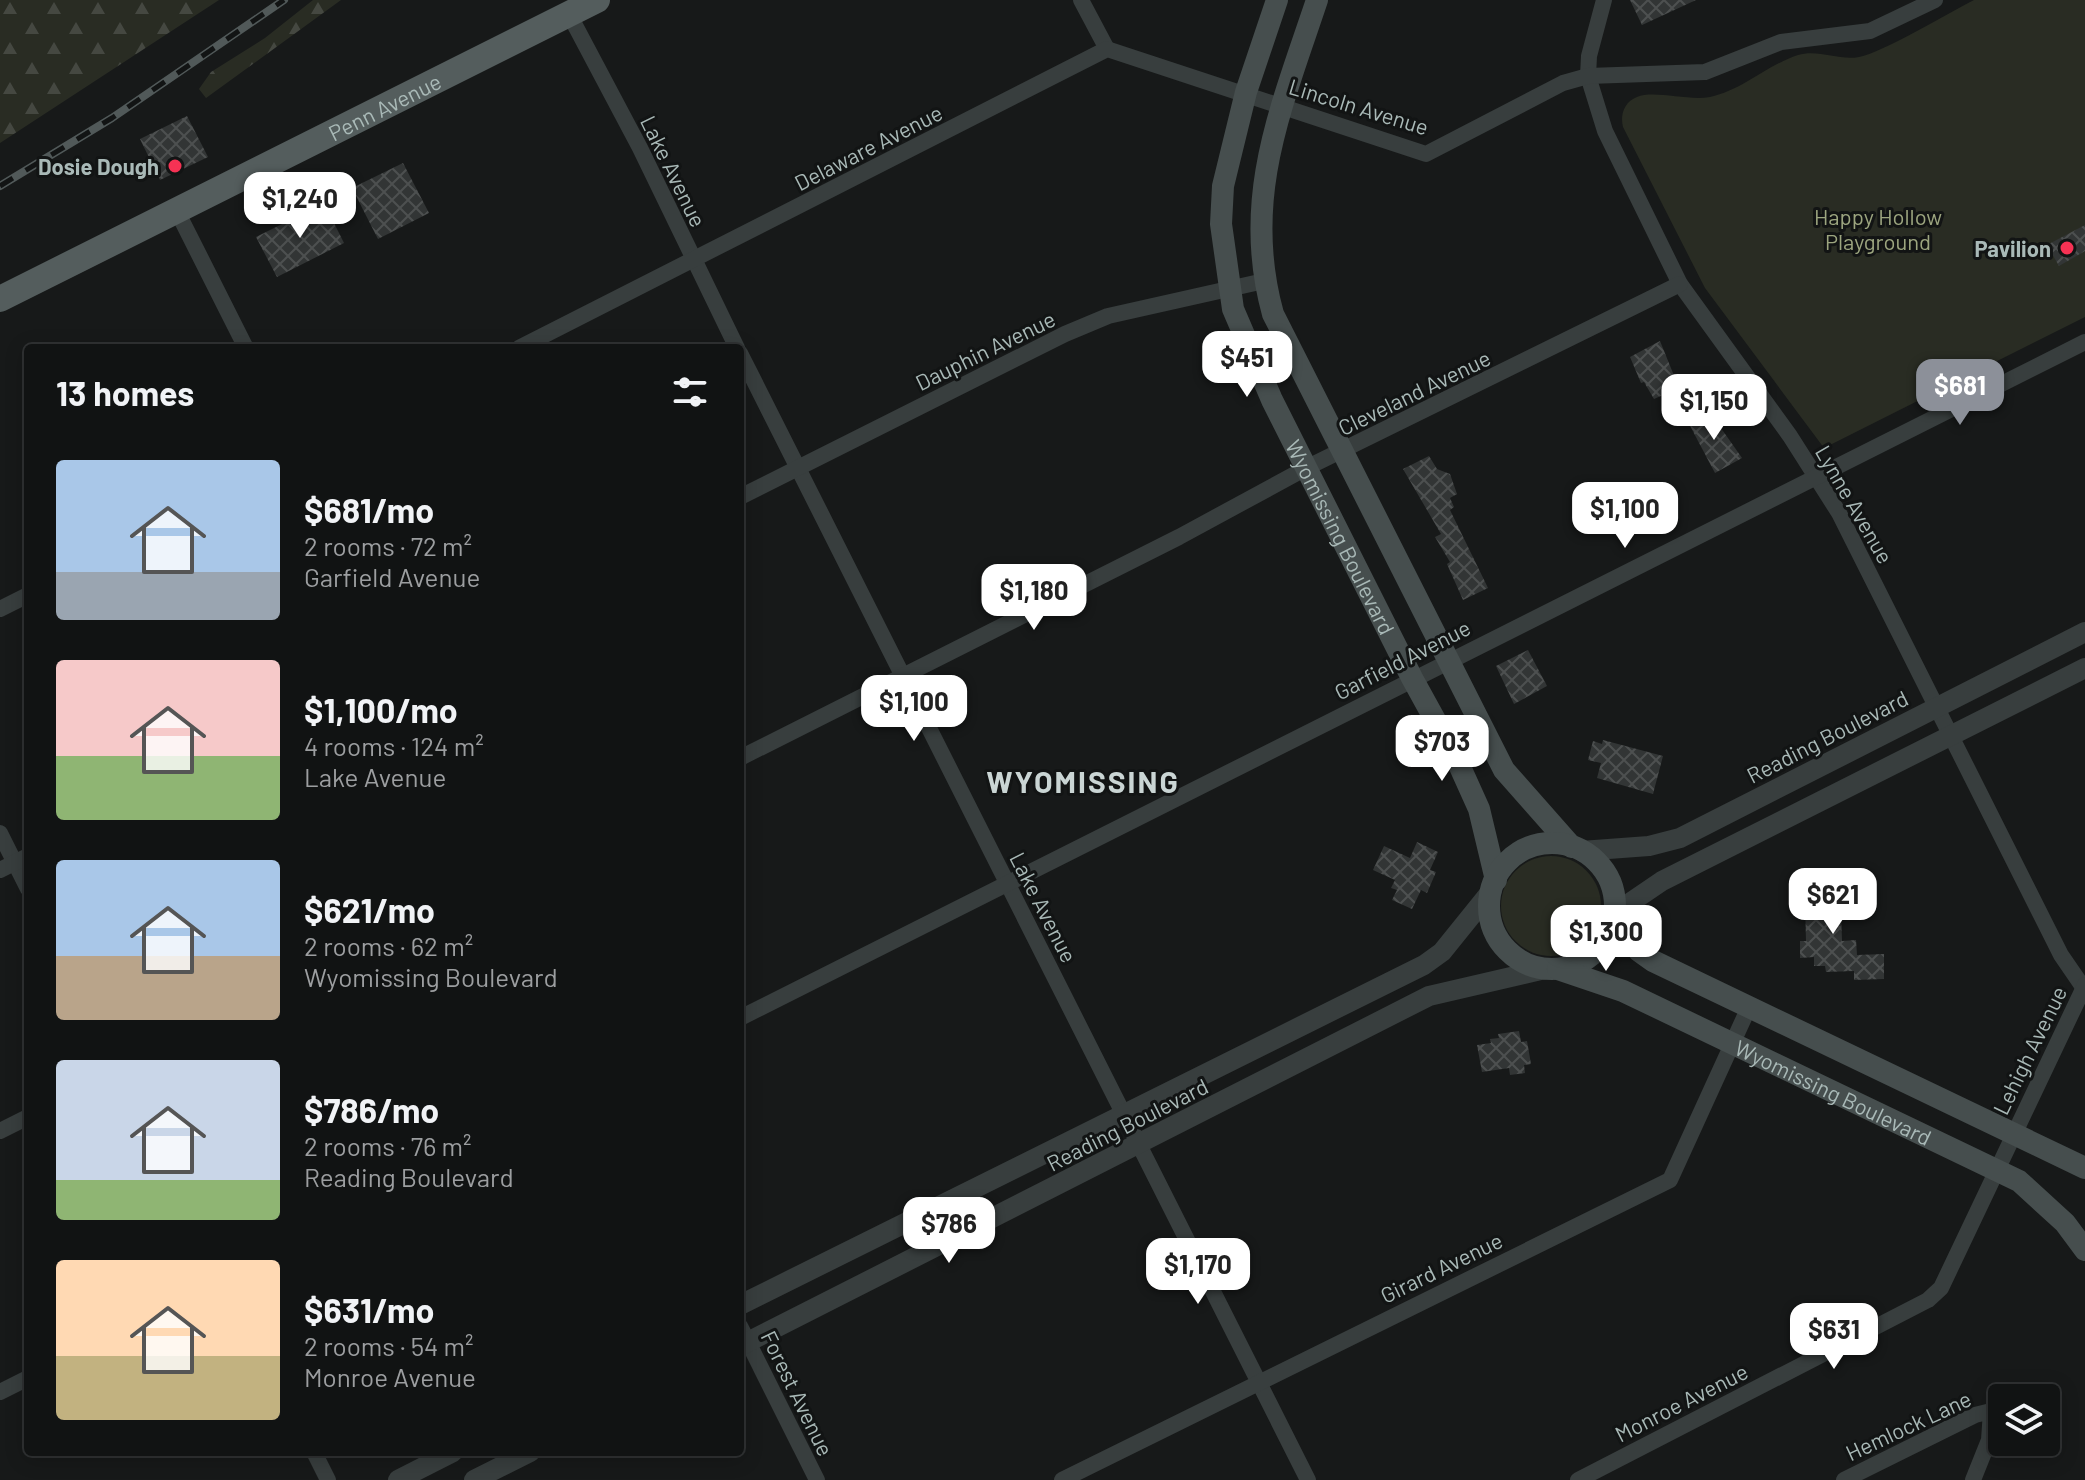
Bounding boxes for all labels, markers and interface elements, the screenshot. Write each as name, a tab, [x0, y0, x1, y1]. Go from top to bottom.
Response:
street label: Penn Avenue	[324, 67, 445, 145]
street label: Lincoln Avenue	[1286, 72, 1432, 140]
street label: Delaware Avenue	[790, 99, 946, 195]
street label: Lake Avenue	[636, 111, 712, 231]
place label: Dosie Dough	[38, 153, 159, 179]
marker: Dosie Dough	[166, 157, 184, 175]
pin: $1,240	[235, 172, 365, 240]
text: $1,240	[262, 182, 338, 213]
park label: Happy Hollow Playground	[1814, 203, 1942, 254]
place label: Pavilion	[1974, 235, 2051, 261]
marker: Pavilion	[2058, 239, 2076, 257]
street label: Dauphin Avenue	[911, 305, 1059, 395]
pin: $451	[1200, 331, 1294, 399]
text: $451	[1220, 341, 1274, 372]
street label: Cleveland Avenue	[1334, 344, 1494, 440]
pin: $681	[1913, 359, 2007, 427]
text: $681	[1934, 369, 1986, 400]
icon: filters	[668, 370, 712, 414]
text: 13 homes	[56, 372, 194, 413]
pin: $1,150	[1649, 374, 1779, 442]
text: $1,150	[1679, 384, 1749, 415]
street label: Wyomissing Boulevard	[1281, 435, 1401, 639]
street label: Lynne Avenue	[1811, 440, 1899, 568]
pin: $1,100	[1560, 482, 1690, 550]
text: $681/mo	[304, 489, 434, 530]
icon: home	[120, 492, 216, 588]
text: $1,100	[1590, 492, 1660, 523]
text: 2 rooms · 72 m²	[304, 530, 472, 561]
text: Garfield Avenue	[304, 561, 480, 592]
pin: $1,180	[969, 564, 1099, 632]
text: $1,180	[999, 574, 1069, 605]
street label: Garfield Avenue	[1330, 614, 1474, 704]
pin: $1,100	[849, 675, 979, 743]
street label: Reading Boulevard	[1742, 684, 1912, 788]
text: $1,100	[879, 685, 949, 716]
text: $1,100/mo	[304, 689, 458, 730]
icon: home	[120, 692, 216, 788]
pin: $703	[1395, 715, 1489, 783]
text: $703	[1414, 725, 1470, 756]
text: 4 rooms · 124 m²	[304, 730, 484, 761]
text: Lake Avenue	[304, 761, 446, 792]
district label: WYOMISSING	[986, 763, 1180, 799]
street label: Lake Avenue	[1005, 847, 1083, 967]
pin: $621	[1786, 868, 1880, 936]
text: $621	[1807, 878, 1859, 909]
text: $621/mo	[304, 889, 435, 930]
icon: home	[120, 892, 216, 988]
pin: $1,300	[1541, 905, 1671, 973]
text: $1,300	[1569, 915, 1643, 946]
text: 2 rooms · 62 m²	[304, 930, 473, 961]
text: Wyomissing Boulevard	[304, 961, 558, 992]
street label: Lehigh Avenue	[1987, 982, 2071, 1118]
street label: Wyomissing Boulevard	[1731, 1034, 1936, 1150]
street label: Reading Boulevard	[1042, 1072, 1212, 1176]
text: $786/mo	[304, 1089, 439, 1130]
icon: home	[120, 1092, 216, 1188]
text: 2 rooms · 76 m²	[304, 1130, 472, 1161]
text: Reading Boulevard	[304, 1161, 514, 1192]
pin: $786	[902, 1197, 996, 1265]
text: $786	[921, 1207, 977, 1238]
street label: Girard Avenue	[1376, 1226, 1506, 1308]
pin: $1,170	[1133, 1238, 1263, 1306]
text: $1,170	[1164, 1248, 1232, 1279]
text: $631/mo	[304, 1289, 434, 1330]
icon: home	[120, 1292, 216, 1388]
pin: $631	[1787, 1303, 1881, 1371]
text: $631	[1808, 1313, 1860, 1344]
street label: Forest Avenue	[757, 1326, 839, 1460]
text: 2 rooms · 54 m²	[304, 1330, 474, 1361]
street label: Monroe Avenue	[1610, 1357, 1752, 1447]
text: Monroe Avenue	[304, 1361, 476, 1392]
map controls	[1988, 1384, 2060, 1456]
button: layers	[1988, 1384, 2060, 1456]
street label: Hemlock Lane	[1841, 1385, 1975, 1465]

